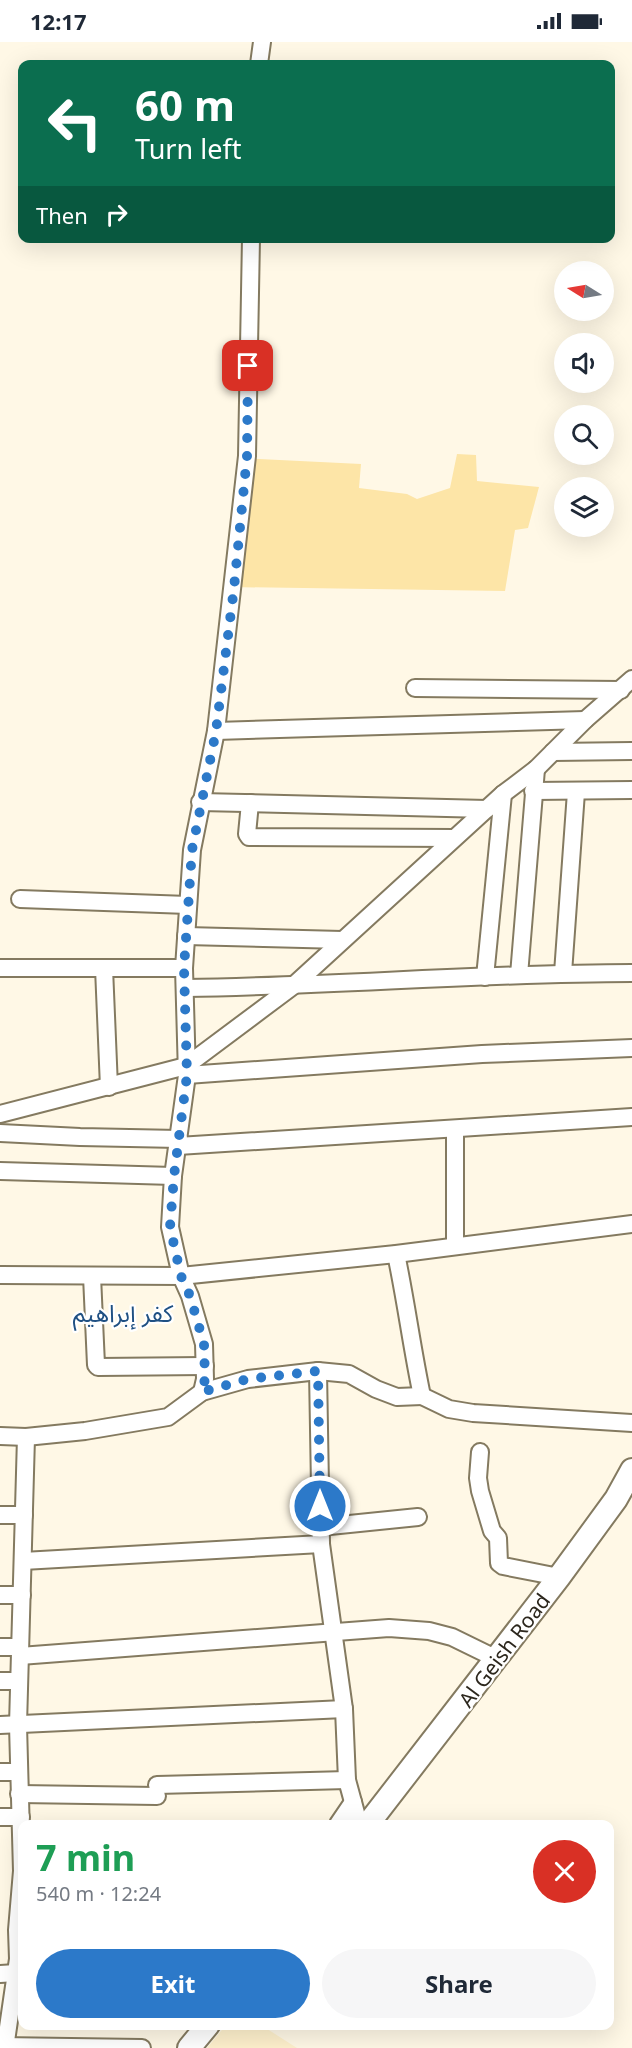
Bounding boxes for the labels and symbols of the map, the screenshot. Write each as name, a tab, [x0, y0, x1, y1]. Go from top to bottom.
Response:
north arrow	[554, 261, 614, 321]
pin	[222, 340, 273, 391]
district label: كفر إبراهيم	[73, 1296, 174, 1331]
position arrow	[288, 1474, 352, 1538]
street label: Al Geish Road	[452, 1587, 556, 1713]

